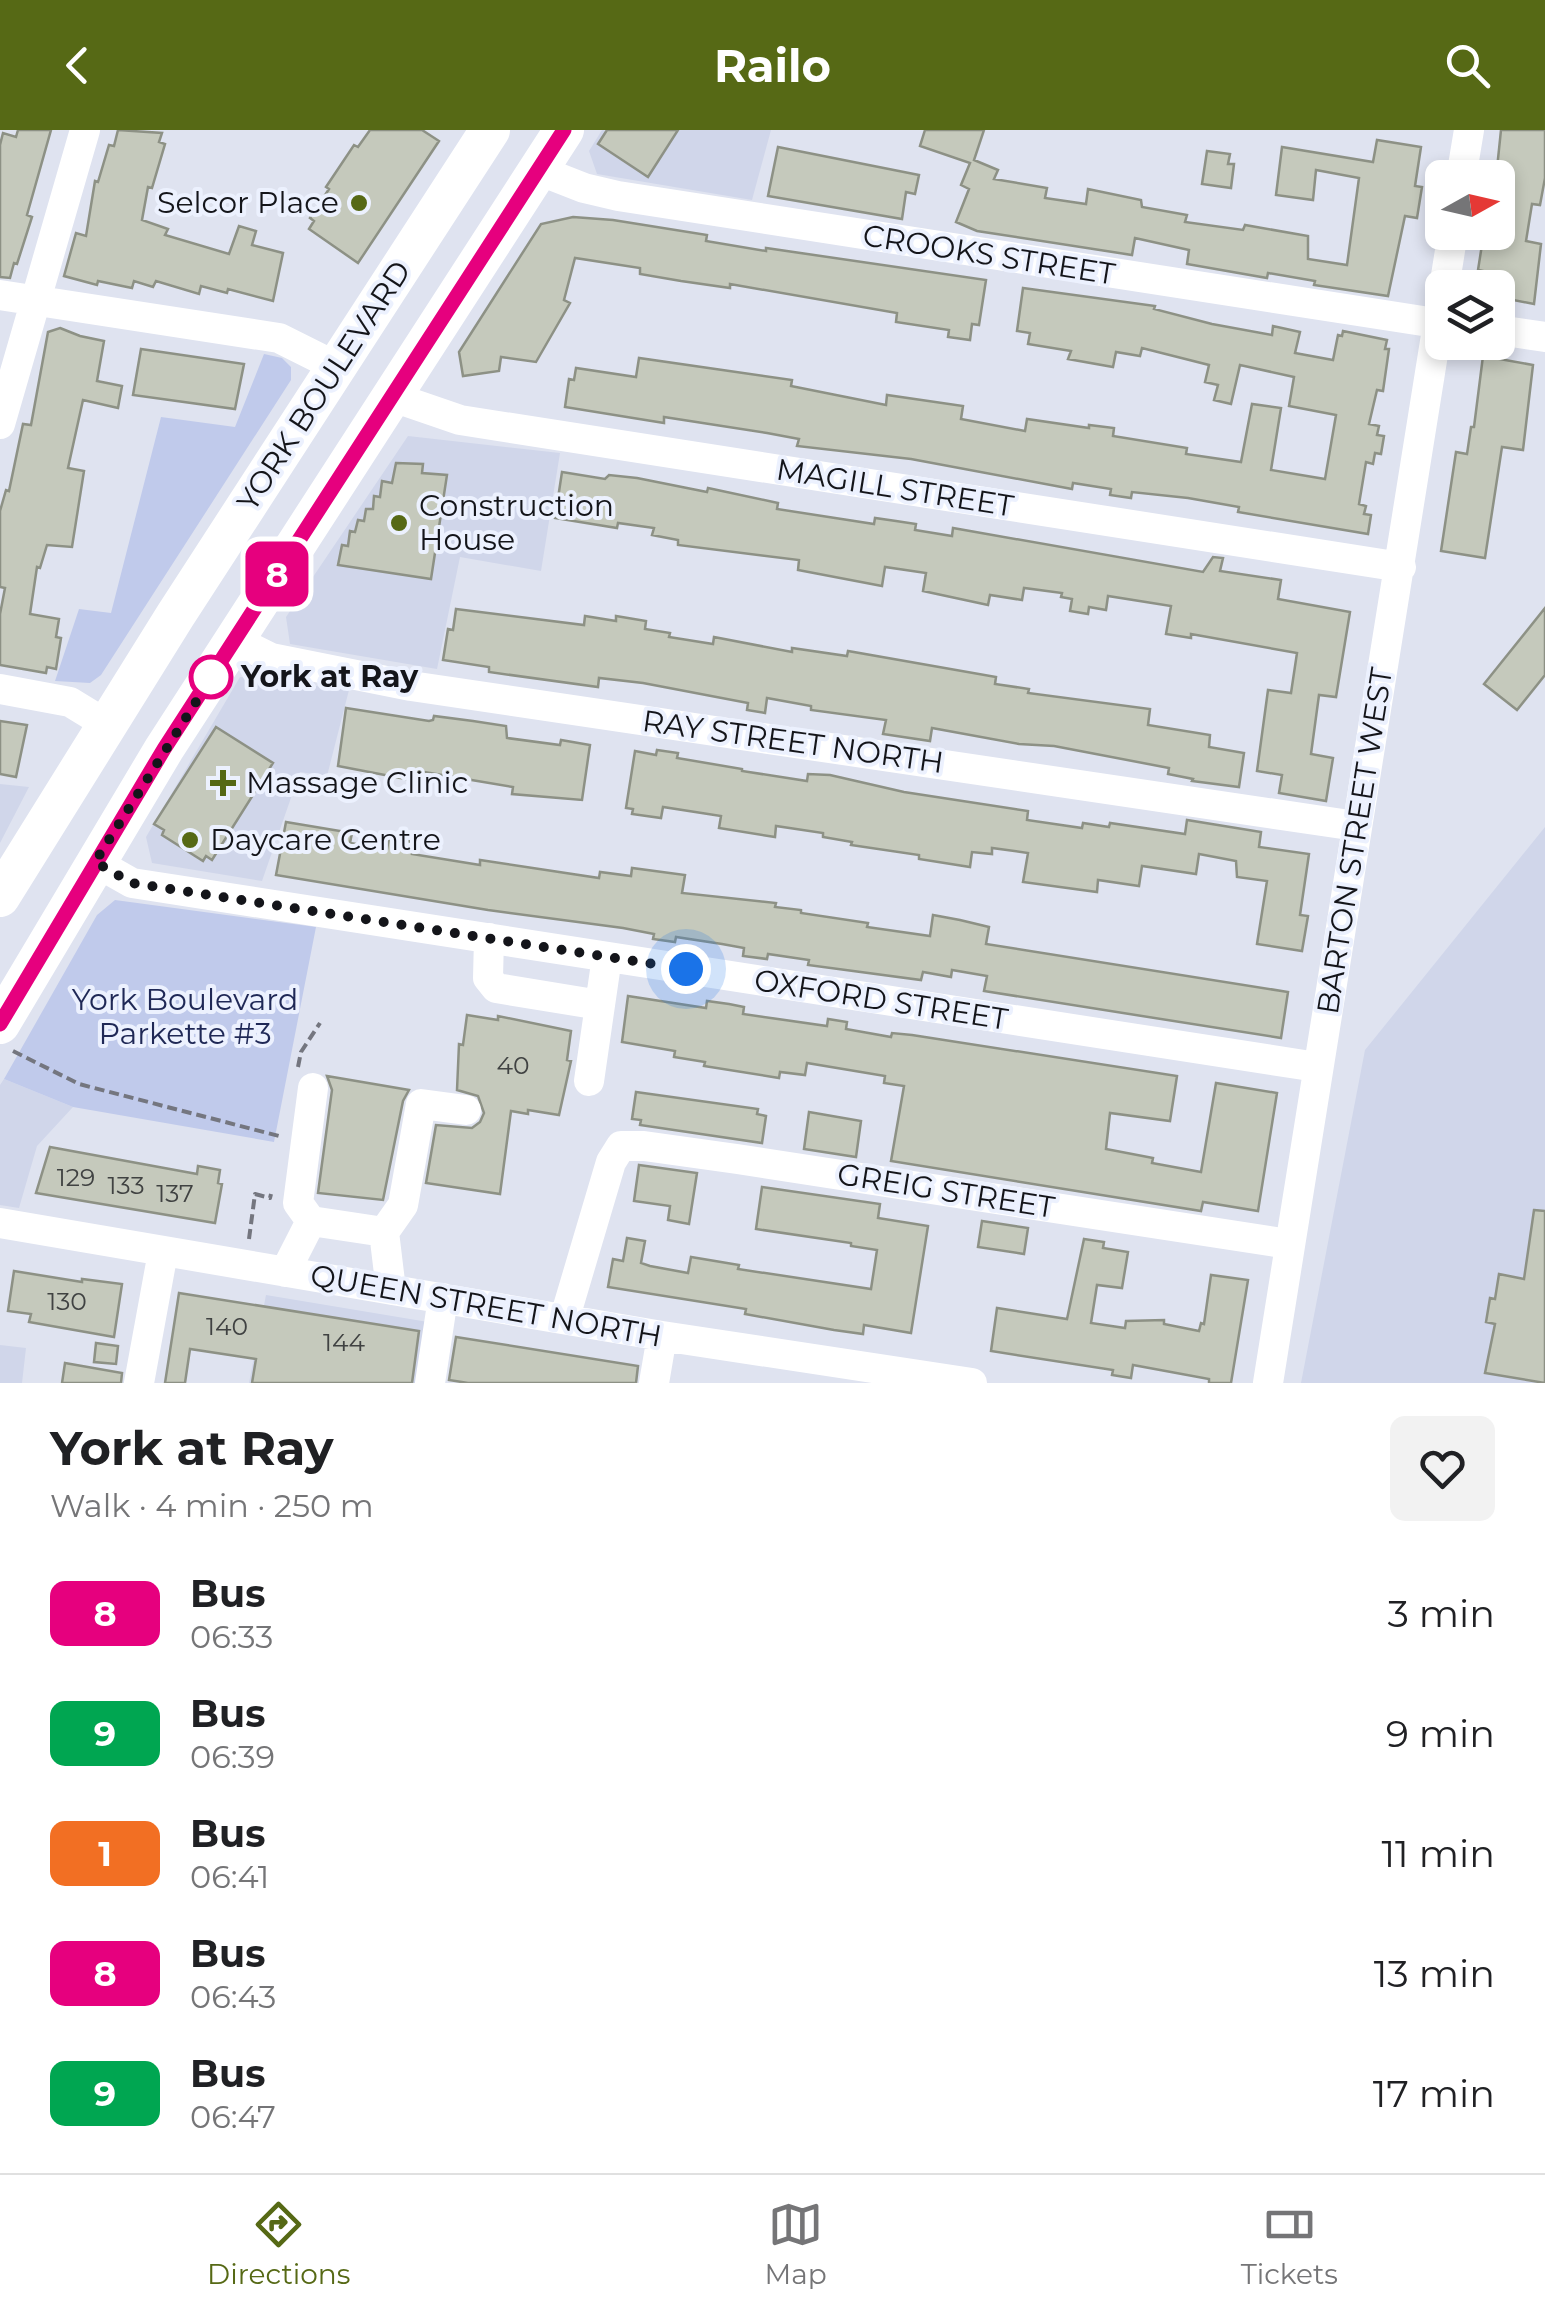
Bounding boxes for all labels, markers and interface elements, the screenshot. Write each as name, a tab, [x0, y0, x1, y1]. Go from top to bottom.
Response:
icon: back	[50, 38, 105, 93]
text: Railo	[714, 38, 831, 93]
icon: search	[1440, 38, 1495, 93]
north arrow	[1425, 160, 1515, 250]
map controls	[1425, 160, 1515, 360]
place label: Selcor Place	[157, 184, 339, 221]
marker: Selcor Place	[348, 192, 370, 214]
street label: CROOKS STREET	[860, 216, 1119, 293]
street label: YORK BOULEVARD	[229, 254, 418, 518]
button: layers	[1425, 270, 1515, 360]
street label: MAGILL STREET	[774, 450, 1017, 525]
place label: Construction House	[419, 487, 614, 558]
marker: Construction House	[388, 512, 410, 534]
line badge: 8	[244, 542, 310, 606]
text: 8	[265, 553, 289, 596]
marker: York at Ray	[190, 656, 232, 698]
place label: York at Ray	[240, 658, 419, 695]
street label: BARTON STREET WEST	[1309, 664, 1400, 1017]
street label: RAY STREET NORTH	[640, 702, 946, 781]
place label: Massage Clinic	[246, 764, 469, 801]
marker: Massage Clinic	[210, 770, 236, 796]
place label: Daycare Centre	[210, 821, 441, 858]
marker: Daycare Centre	[179, 829, 201, 851]
your location	[661, 944, 711, 994]
street label: OXFORD STREET	[752, 961, 1011, 1038]
park label: York Boulevard Parkette #3	[72, 981, 298, 1052]
house number: 40	[496, 1050, 530, 1080]
street label: GREIG STREET	[835, 1155, 1058, 1226]
house number: 129	[57, 1162, 95, 1192]
house number: 133	[107, 1170, 145, 1200]
house number: 137	[156, 1178, 194, 1208]
street label: QUEEN STREET NORTH	[307, 1256, 665, 1355]
house number: 130	[47, 1286, 87, 1316]
house number: 140	[206, 1311, 248, 1341]
house number: 144	[323, 1327, 366, 1357]
button: heart	[1390, 1416, 1495, 1521]
text: York at Ray	[50, 1419, 334, 1477]
text: Walk · 4 min · 250 m	[50, 1486, 374, 1525]
text: Bus	[190, 1570, 265, 1617]
text: 3 min	[1387, 1590, 1495, 1637]
text: 8	[93, 1592, 117, 1635]
text: 06:33	[190, 1617, 273, 1656]
text: Bus	[190, 1690, 265, 1737]
text: 9 min	[1386, 1710, 1495, 1757]
text: 9	[94, 1712, 116, 1755]
text: 06:39	[190, 1737, 275, 1776]
text: Bus	[190, 1810, 265, 1857]
text: 11 min	[1381, 1830, 1495, 1877]
text: 1	[98, 1832, 112, 1875]
text: 06:41	[190, 1857, 269, 1896]
text: Bus	[190, 1930, 265, 1977]
text: 13 min	[1374, 1950, 1495, 1997]
text: 8	[93, 1952, 117, 1995]
text: 06:43	[190, 1977, 276, 2016]
text: Bus	[190, 2050, 265, 2097]
text: 17 min	[1373, 2070, 1495, 2117]
text: 9	[94, 2072, 116, 2115]
text: 06:47	[190, 2097, 276, 2136]
tab: Directions	[207, 2197, 350, 2291]
tab: Map	[764, 2197, 827, 2291]
tab: Tickets	[1241, 2197, 1338, 2291]

